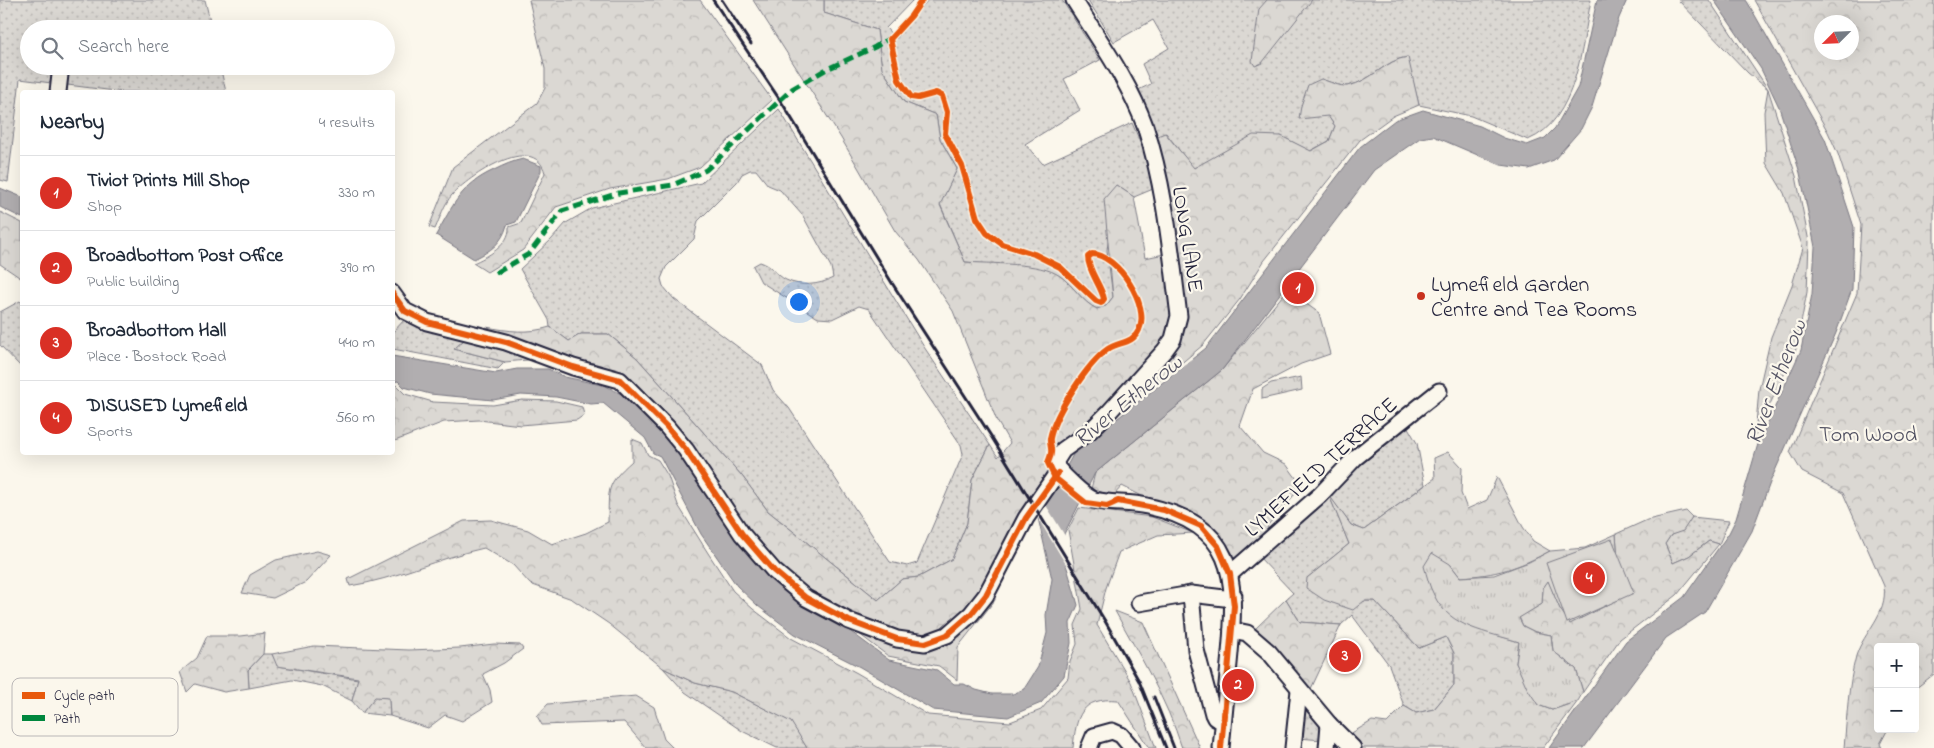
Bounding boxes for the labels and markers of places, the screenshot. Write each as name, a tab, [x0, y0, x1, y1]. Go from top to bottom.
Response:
pin: 1	[1282, 269, 1314, 307]
place label: Lymefield Garden Centre and Tea Rooms	[1431, 270, 1637, 327]
marker: Lymefield Garden Centre and Tea Rooms	[1415, 290, 1427, 302]
pin: 4	[1573, 559, 1605, 597]
pin: 3	[1329, 637, 1361, 675]
pin: 2	[1222, 666, 1254, 704]

